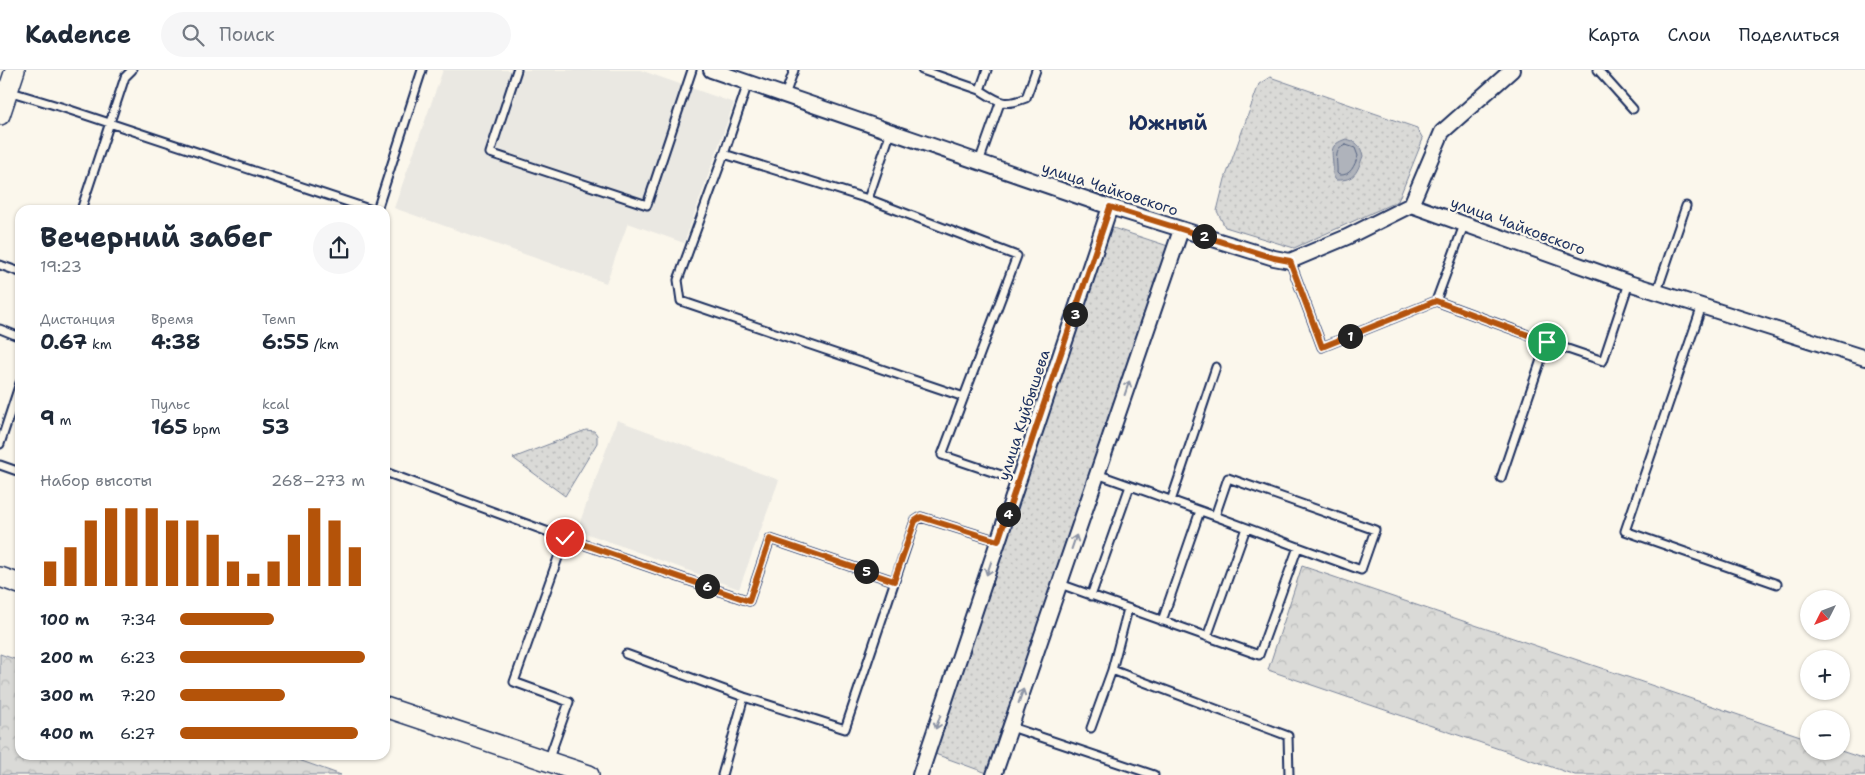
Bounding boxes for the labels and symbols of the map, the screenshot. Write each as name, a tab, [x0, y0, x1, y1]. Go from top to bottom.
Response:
district label: Южный	[1129, 110, 1208, 136]
street label: улица Чайковского	[1039, 158, 1181, 220]
street label: улица Чайковского	[1448, 192, 1588, 260]
pin: 2	[1192, 224, 1216, 248]
pin: 3	[1062, 302, 1088, 326]
pin	[1526, 321, 1568, 363]
pin: 1	[1338, 324, 1362, 348]
street label: улица Куйбышева	[993, 346, 1055, 483]
one-way arrow	[1123, 381, 1132, 397]
pin: 4	[996, 502, 1020, 526]
pin	[544, 517, 586, 559]
one-way arrow	[1070, 535, 1079, 550]
pin: 5	[854, 558, 878, 584]
one-way arrow	[984, 560, 993, 576]
pin: 6	[694, 574, 720, 598]
north arrow	[1800, 590, 1850, 640]
one-way arrow	[1017, 689, 1026, 704]
one-way arrow	[932, 714, 942, 730]

